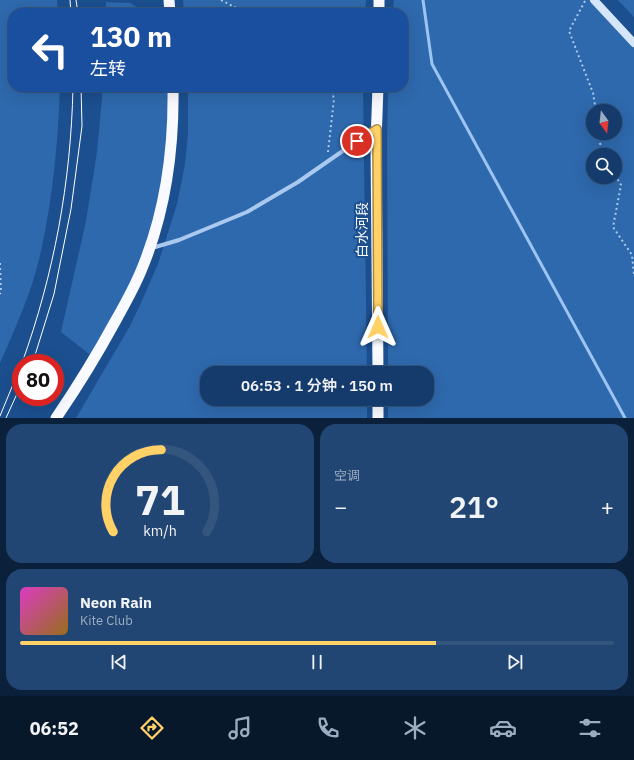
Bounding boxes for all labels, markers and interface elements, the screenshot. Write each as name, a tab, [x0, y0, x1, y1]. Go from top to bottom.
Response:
text: 130 m	[90, 18, 172, 55]
icon: left	[24, 24, 76, 76]
text: 左转	[90, 57, 126, 80]
north arrow	[586, 104, 622, 140]
map controls	[586, 104, 622, 184]
pin	[340, 124, 374, 158]
icon: arrive	[346, 130, 368, 152]
button: search	[586, 148, 622, 184]
street label: 白水河段	[353, 202, 371, 258]
position arrow	[357, 306, 399, 348]
speed limit sign: 80	[12, 354, 64, 406]
text: 06:53 · 1 分钟 · 150 m	[241, 376, 393, 395]
text: 空调	[334, 467, 360, 484]
text: 71	[135, 471, 185, 525]
text: 21°	[449, 487, 499, 526]
text: −	[334, 492, 347, 521]
text: +	[601, 492, 614, 521]
text: km/h	[143, 520, 177, 539]
text: Neon Rain	[80, 593, 152, 612]
text: Kite Club	[80, 612, 133, 629]
icon: previous	[108, 651, 130, 673]
icon: pause	[306, 651, 328, 673]
icon: next	[504, 651, 526, 673]
icon: directions	[138, 714, 166, 742]
icon: music	[226, 714, 254, 742]
icon: phone	[314, 714, 342, 742]
icon: climate	[401, 714, 429, 742]
icon: car	[489, 714, 517, 742]
icon: filters	[576, 714, 604, 742]
text: 06:52	[30, 717, 79, 740]

